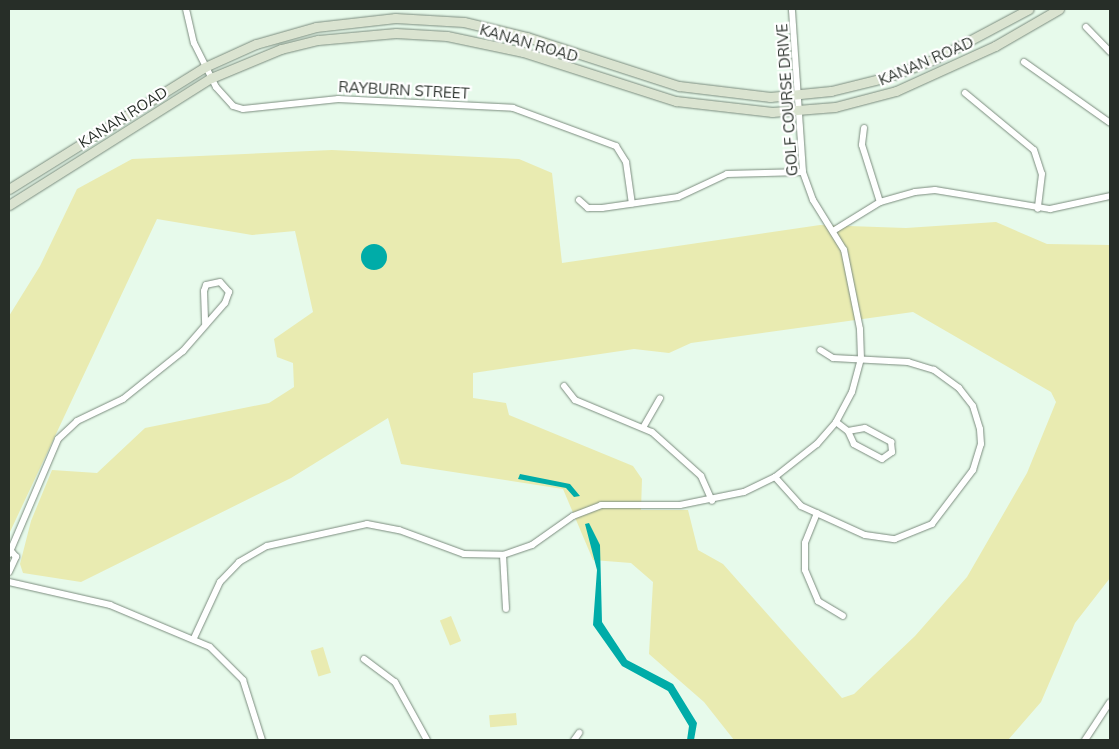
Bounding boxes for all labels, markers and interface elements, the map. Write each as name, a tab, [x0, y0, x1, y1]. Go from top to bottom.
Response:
street label: KANAN ROAD	[478, 20, 580, 66]
street label: GOLF COURSE DRIVE	[773, 23, 801, 177]
street label: KANAN ROAD	[876, 33, 976, 89]
street label: RAYBURN STREET	[338, 78, 470, 102]
street label: KANAN ROAD	[75, 83, 171, 151]

